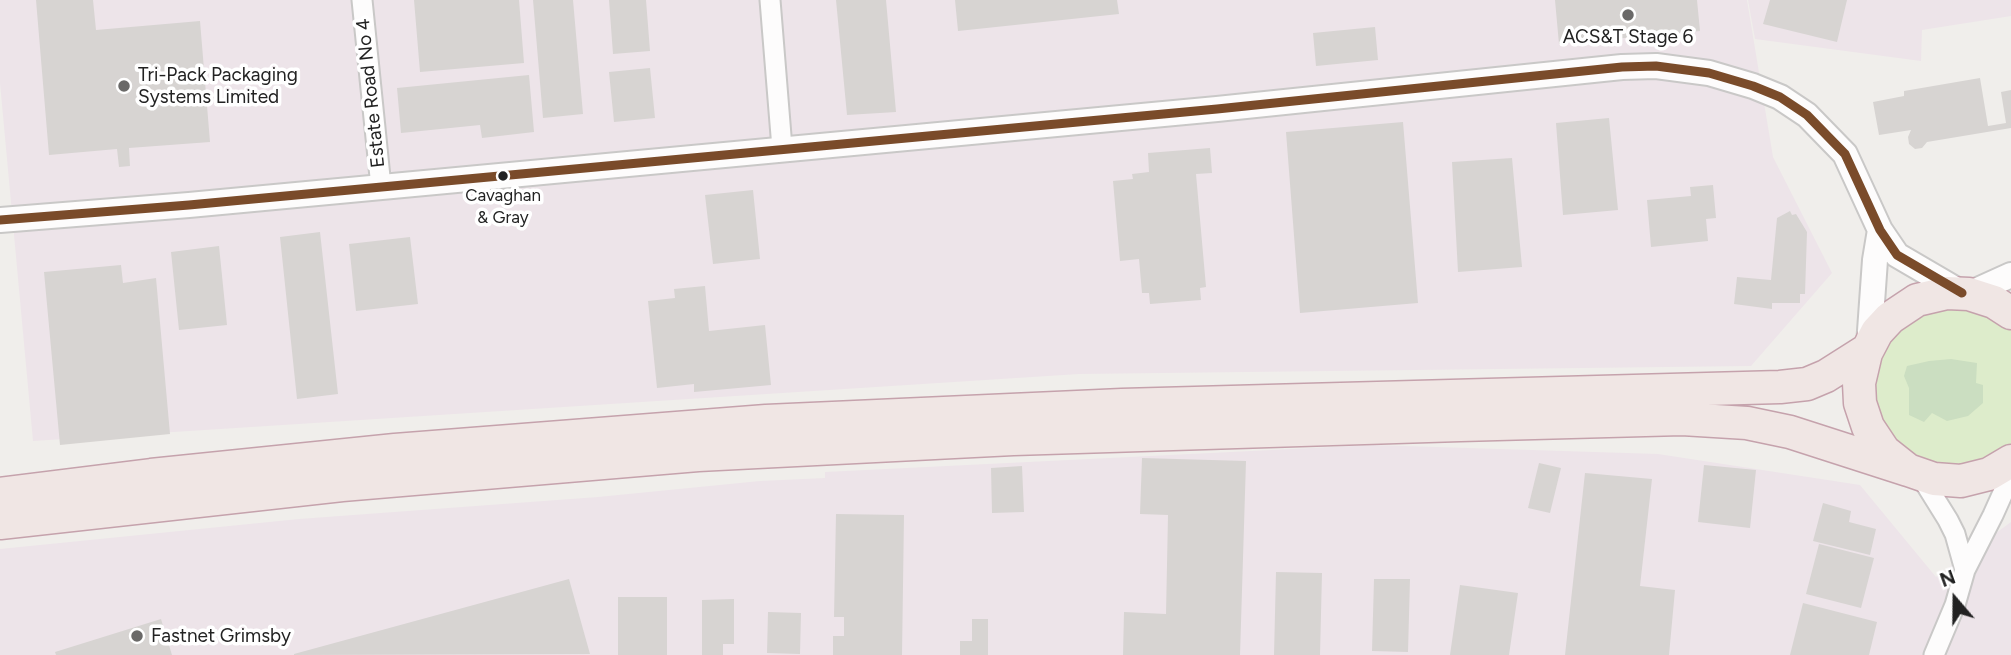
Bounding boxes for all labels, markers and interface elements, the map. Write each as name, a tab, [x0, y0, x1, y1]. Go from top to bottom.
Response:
marker: ACS&T Stage 6	[1620, 7, 1636, 23]
street label: Estate Road No 4	[352, 17, 390, 169]
place label: ACS&T Stage 6	[1563, 26, 1693, 48]
place label: Tri-Pack Packaging Systems Limited	[138, 64, 298, 108]
marker: Tri-Pack Packaging Systems Limited	[116, 78, 132, 94]
marker: Cavaghan & Gray	[496, 169, 510, 183]
place label: Cavaghan & Gray	[465, 186, 541, 226]
north arrow	[1920, 564, 1990, 634]
text: N	[1937, 565, 1958, 592]
place label: Fastnet Grimsby	[151, 625, 291, 647]
marker: Fastnet Grimsby	[129, 628, 145, 644]

